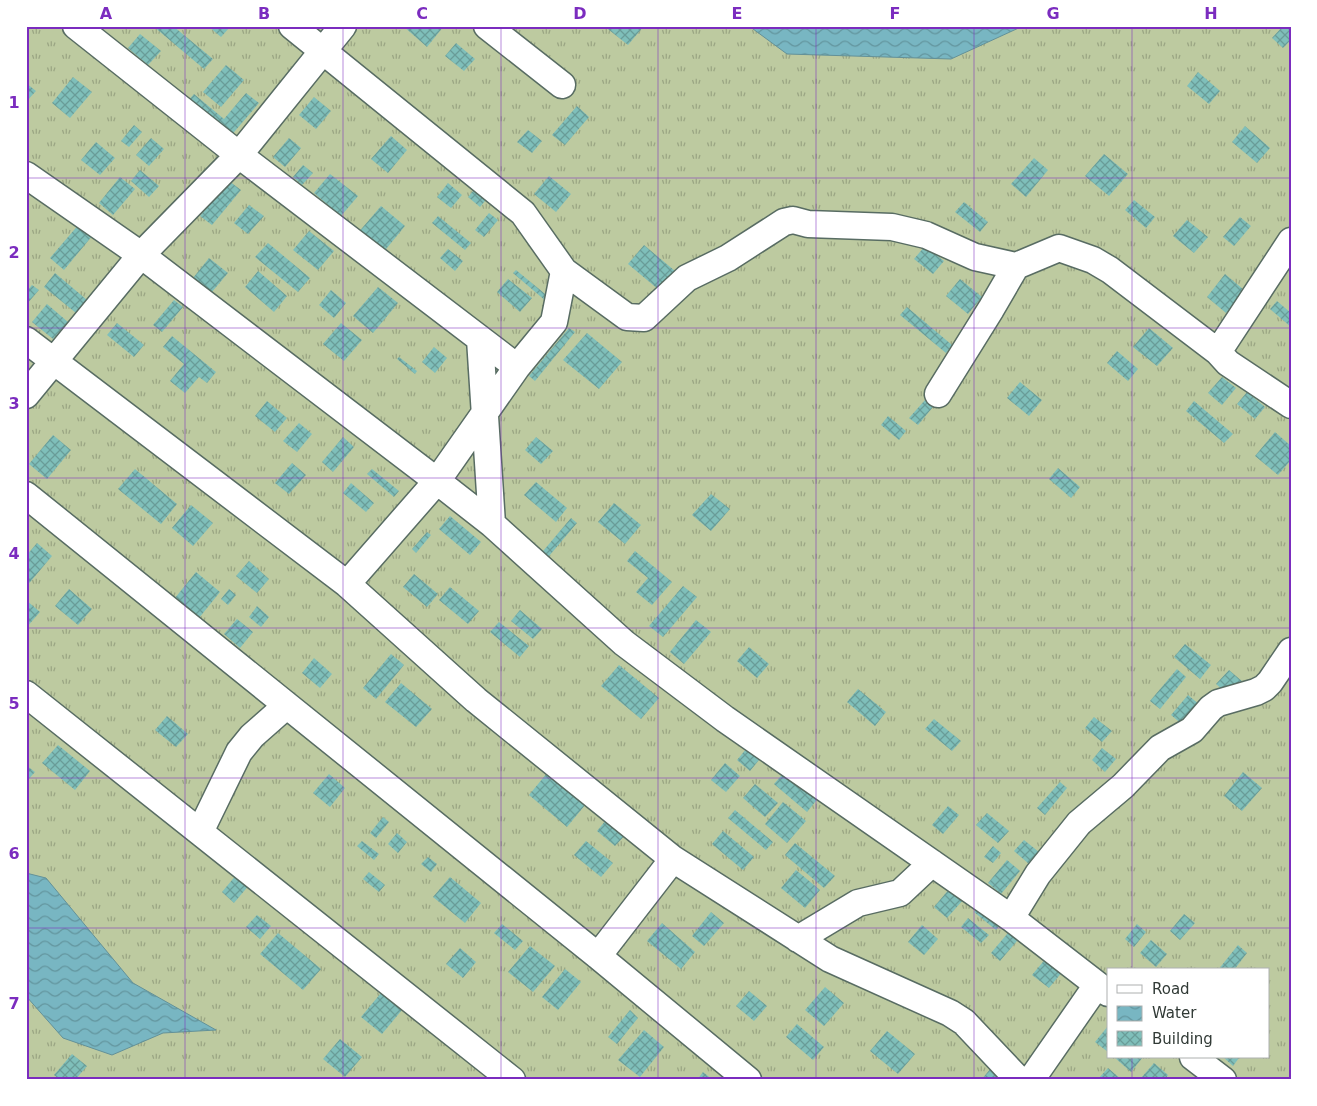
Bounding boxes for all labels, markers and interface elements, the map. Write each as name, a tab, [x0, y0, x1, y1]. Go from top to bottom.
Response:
text: A	[100, 4, 113, 23]
text: B	[258, 4, 270, 23]
text: C	[416, 4, 428, 23]
text: D	[573, 4, 587, 23]
text: E	[732, 4, 742, 23]
text: F	[890, 4, 900, 23]
text: G	[1046, 4, 1060, 23]
text: H	[1204, 4, 1218, 23]
text: 1	[8, 93, 20, 112]
text: 2	[8, 243, 20, 262]
text: 3	[8, 394, 20, 413]
text: 4	[8, 544, 20, 563]
text: 5	[8, 694, 20, 713]
text: 6	[8, 844, 20, 863]
legend	[1107, 968, 1270, 1058]
text: Road	[1152, 980, 1190, 998]
text: 7	[8, 994, 20, 1013]
text: Water	[1152, 1004, 1197, 1022]
text: Building	[1152, 1030, 1213, 1048]

